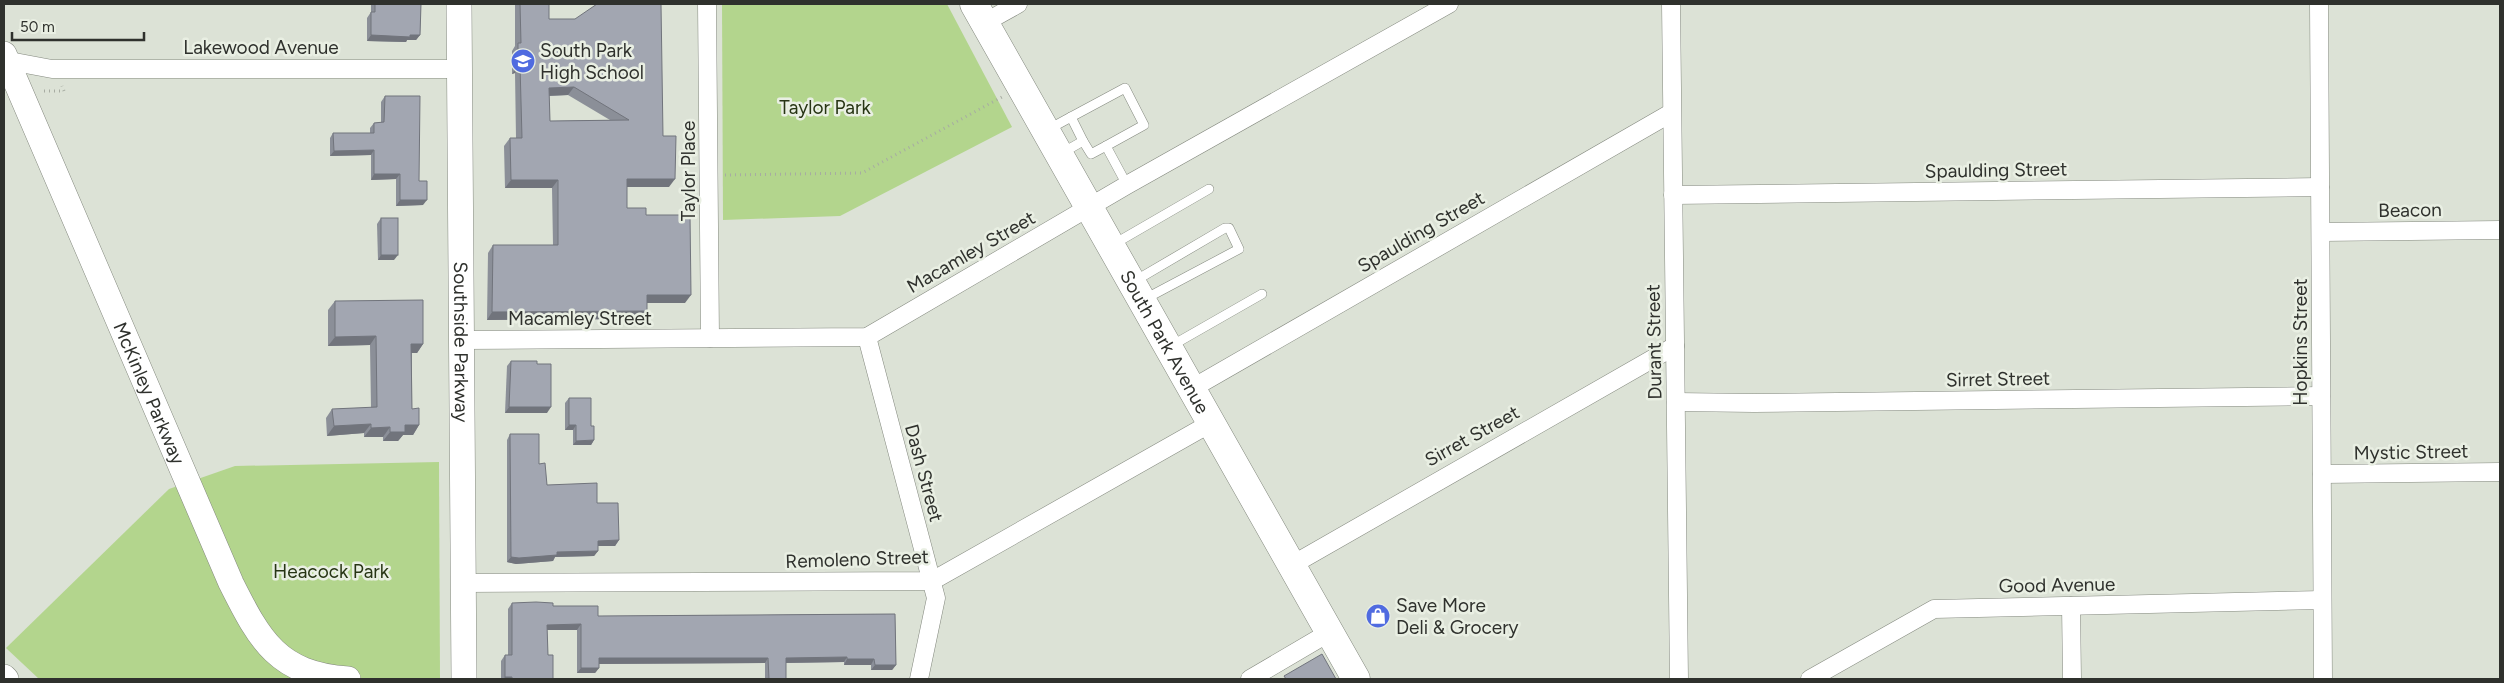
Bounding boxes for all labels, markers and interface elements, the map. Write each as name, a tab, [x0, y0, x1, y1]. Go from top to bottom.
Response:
scale bar	[12, 10, 145, 42]
text: 50 m	[20, 18, 55, 36]
street label: Lakewood Avenue	[183, 36, 339, 59]
place label: South Park High School	[540, 39, 644, 84]
school or university icon: South Park High School	[510, 48, 536, 74]
park label: Taylor Park	[779, 96, 871, 119]
street label: Taylor Place	[677, 121, 700, 221]
street label: Spaulding Street	[1925, 157, 2067, 183]
street label: Spaulding Street	[1354, 186, 1488, 278]
street label: Beacon	[2378, 198, 2442, 222]
street label: Macamley Street	[903, 206, 1039, 298]
street label: Southside Parkway	[449, 261, 474, 423]
street label: South Park Avenue	[1115, 266, 1215, 417]
street label: Hopkins Street	[2289, 278, 2312, 406]
street label: Durant Street	[1641, 284, 1667, 400]
street label: Macamley Street	[508, 307, 652, 330]
street label: McKinley Parkway	[109, 319, 190, 468]
street label: Sirret Street	[1946, 367, 2050, 391]
street label: Sirret Street	[1421, 401, 1523, 471]
street label: Dash Street	[900, 422, 948, 524]
street label: Mystic Street	[2353, 440, 2469, 464]
street label: Remoleno Street	[785, 545, 929, 573]
park label: Heacock Park	[273, 560, 390, 583]
street label: Good Avenue	[1999, 572, 2115, 598]
place label: Save More Deli & Grocery	[1396, 594, 1519, 639]
shop icon: Save More Deli & Grocery	[1365, 603, 1391, 629]

